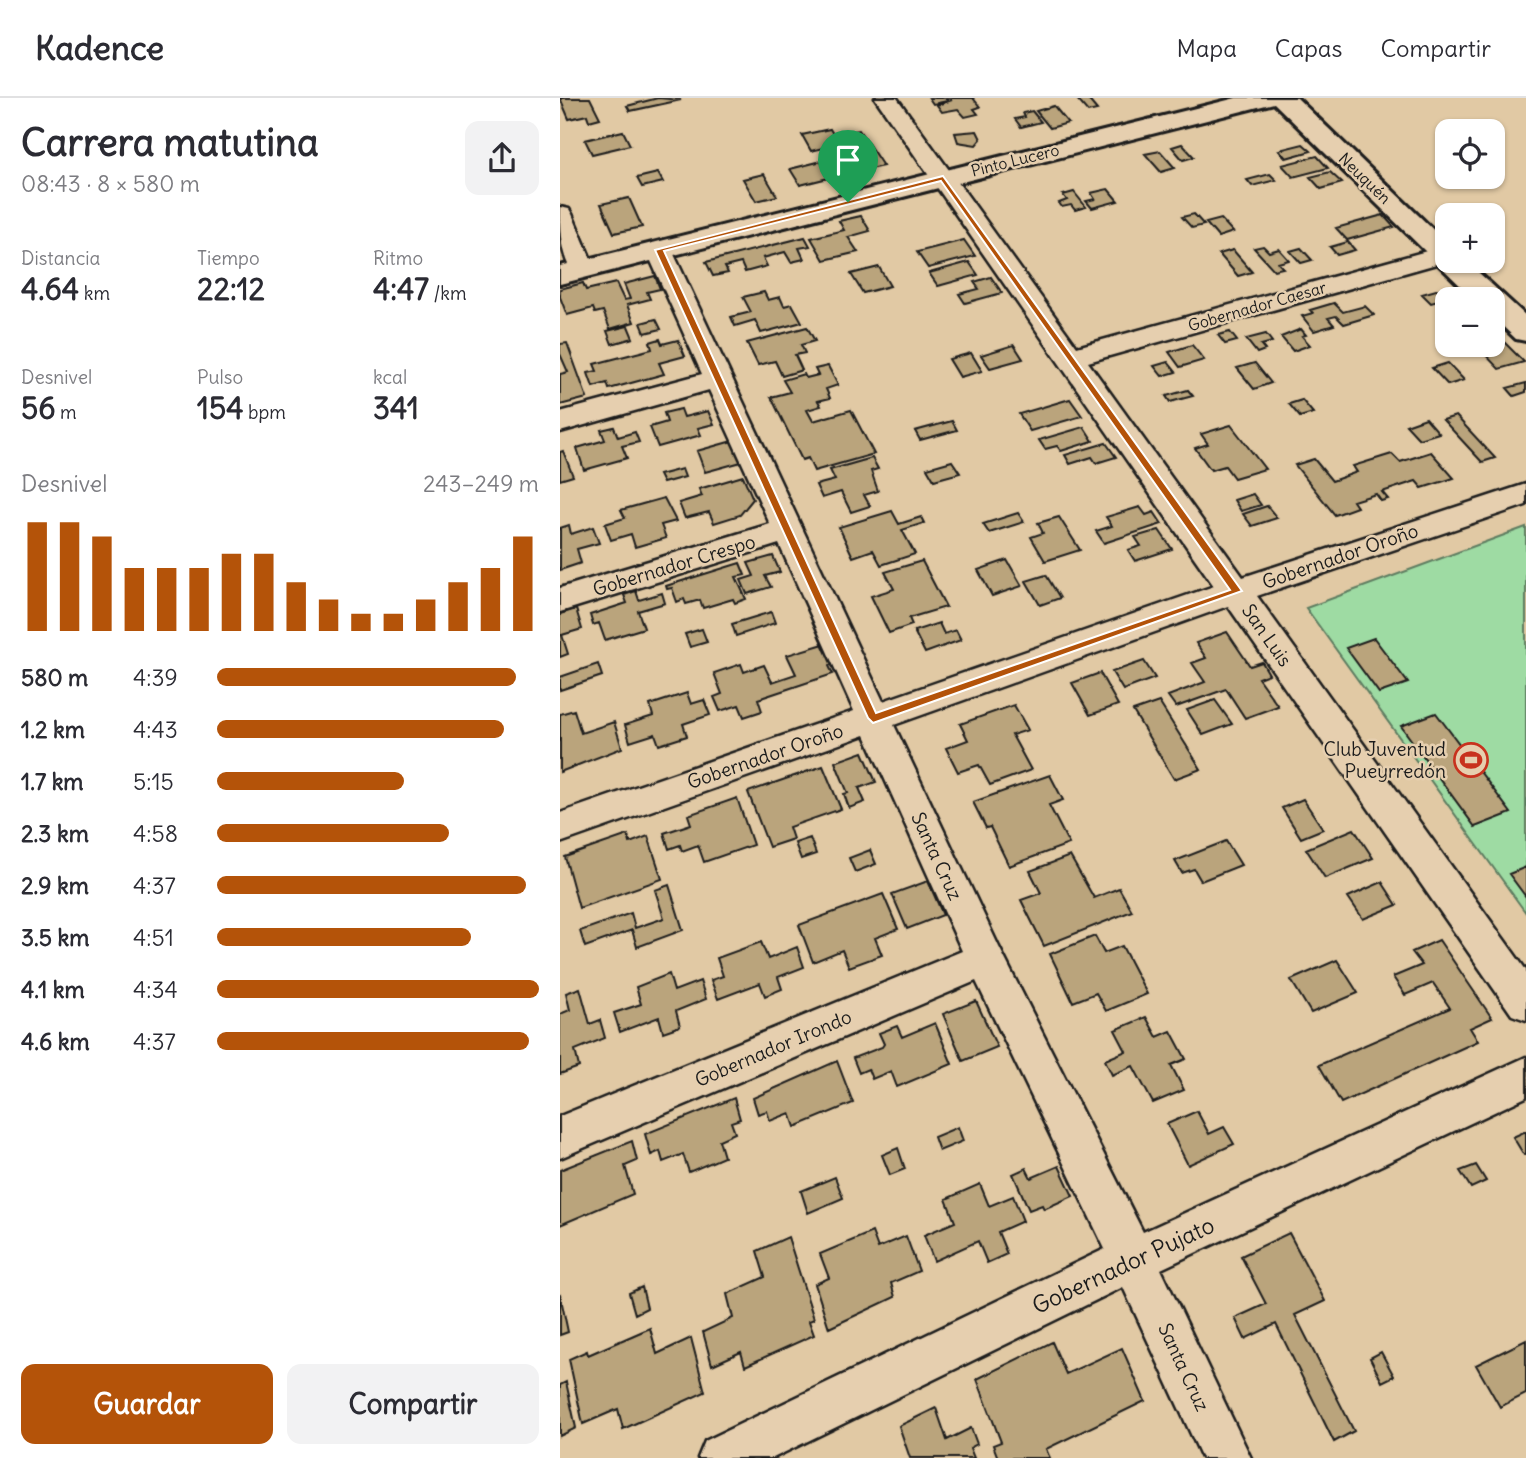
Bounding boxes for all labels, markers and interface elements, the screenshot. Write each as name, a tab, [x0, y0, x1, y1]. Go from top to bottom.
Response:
text: Kadence	[35, 27, 164, 69]
text: Mapa	[1176, 33, 1237, 63]
text: Capas	[1275, 33, 1342, 63]
text: Compartir	[1380, 33, 1491, 63]
text: Carrera matutina	[21, 119, 319, 166]
map controls	[1435, 119, 1505, 357]
button: locate	[1435, 119, 1505, 189]
button: share	[465, 121, 539, 195]
pin	[818, 130, 878, 202]
street label: Pinto Lucero	[969, 139, 1061, 181]
icon: arrive	[829, 141, 867, 179]
street label: Neuquén	[1335, 148, 1395, 208]
text: 08:43 · 8 × 580 m	[21, 169, 200, 198]
button: +	[1435, 203, 1505, 273]
text: Distancia	[21, 246, 100, 270]
text: Tiempo	[197, 246, 260, 270]
text: Ritmo	[373, 246, 423, 270]
text: 4.64	[21, 270, 79, 308]
text: 22:12	[197, 270, 265, 308]
text: 4:47	[373, 270, 429, 308]
street label: Gobernador Caesar	[1186, 277, 1329, 335]
text: km	[79, 281, 110, 305]
text: /km	[429, 281, 467, 305]
button: −	[1435, 287, 1505, 357]
text: Desnivel	[21, 365, 92, 389]
text: Pulso	[197, 365, 243, 389]
text: kcal	[373, 365, 407, 389]
text: 56	[21, 389, 56, 427]
text: 154	[197, 389, 244, 427]
text: 341	[373, 389, 419, 427]
text: m	[56, 400, 77, 424]
text: bpm	[244, 400, 286, 424]
text: Desnivel	[21, 469, 107, 498]
text: 243–249 m	[423, 469, 539, 498]
street label: Gobernador Oroño	[1259, 518, 1421, 594]
street label: Gobernador Crespo	[590, 529, 758, 601]
street label: San Luis	[1237, 599, 1297, 671]
text: 580 m	[21, 663, 88, 692]
text: 4:39	[133, 663, 178, 692]
text: 1.2 km	[21, 715, 85, 744]
text: 4:43	[133, 715, 178, 744]
street label: Gobernador Oroño	[684, 718, 846, 794]
place label: Club Juventud Pueyrredón	[1324, 737, 1446, 783]
sports icon: Club Juventud Pueyrredón	[1452, 741, 1490, 779]
text: 1.7 km	[21, 767, 84, 796]
text: 5:15	[133, 767, 174, 796]
street label: Santa Cruz	[906, 808, 968, 904]
text: 2.3 km	[21, 819, 89, 848]
text: 4:58	[133, 819, 178, 848]
text: 2.9 km	[21, 871, 89, 900]
text: 4:37	[133, 871, 176, 900]
text: 3.5 km	[21, 923, 89, 952]
text: 4:51	[133, 923, 174, 952]
text: 4.1 km	[21, 975, 85, 1004]
text: 4:34	[133, 975, 178, 1004]
street label: Gobernador Irondo	[691, 1004, 855, 1092]
text: 4.6 km	[21, 1027, 90, 1056]
text: 4:37	[133, 1027, 176, 1056]
street label: Gobernador Pujato	[1027, 1210, 1219, 1320]
street label: Santa Cruz	[1153, 1319, 1215, 1415]
button: Guardar	[21, 1364, 273, 1444]
button: Compartir	[287, 1364, 539, 1444]

